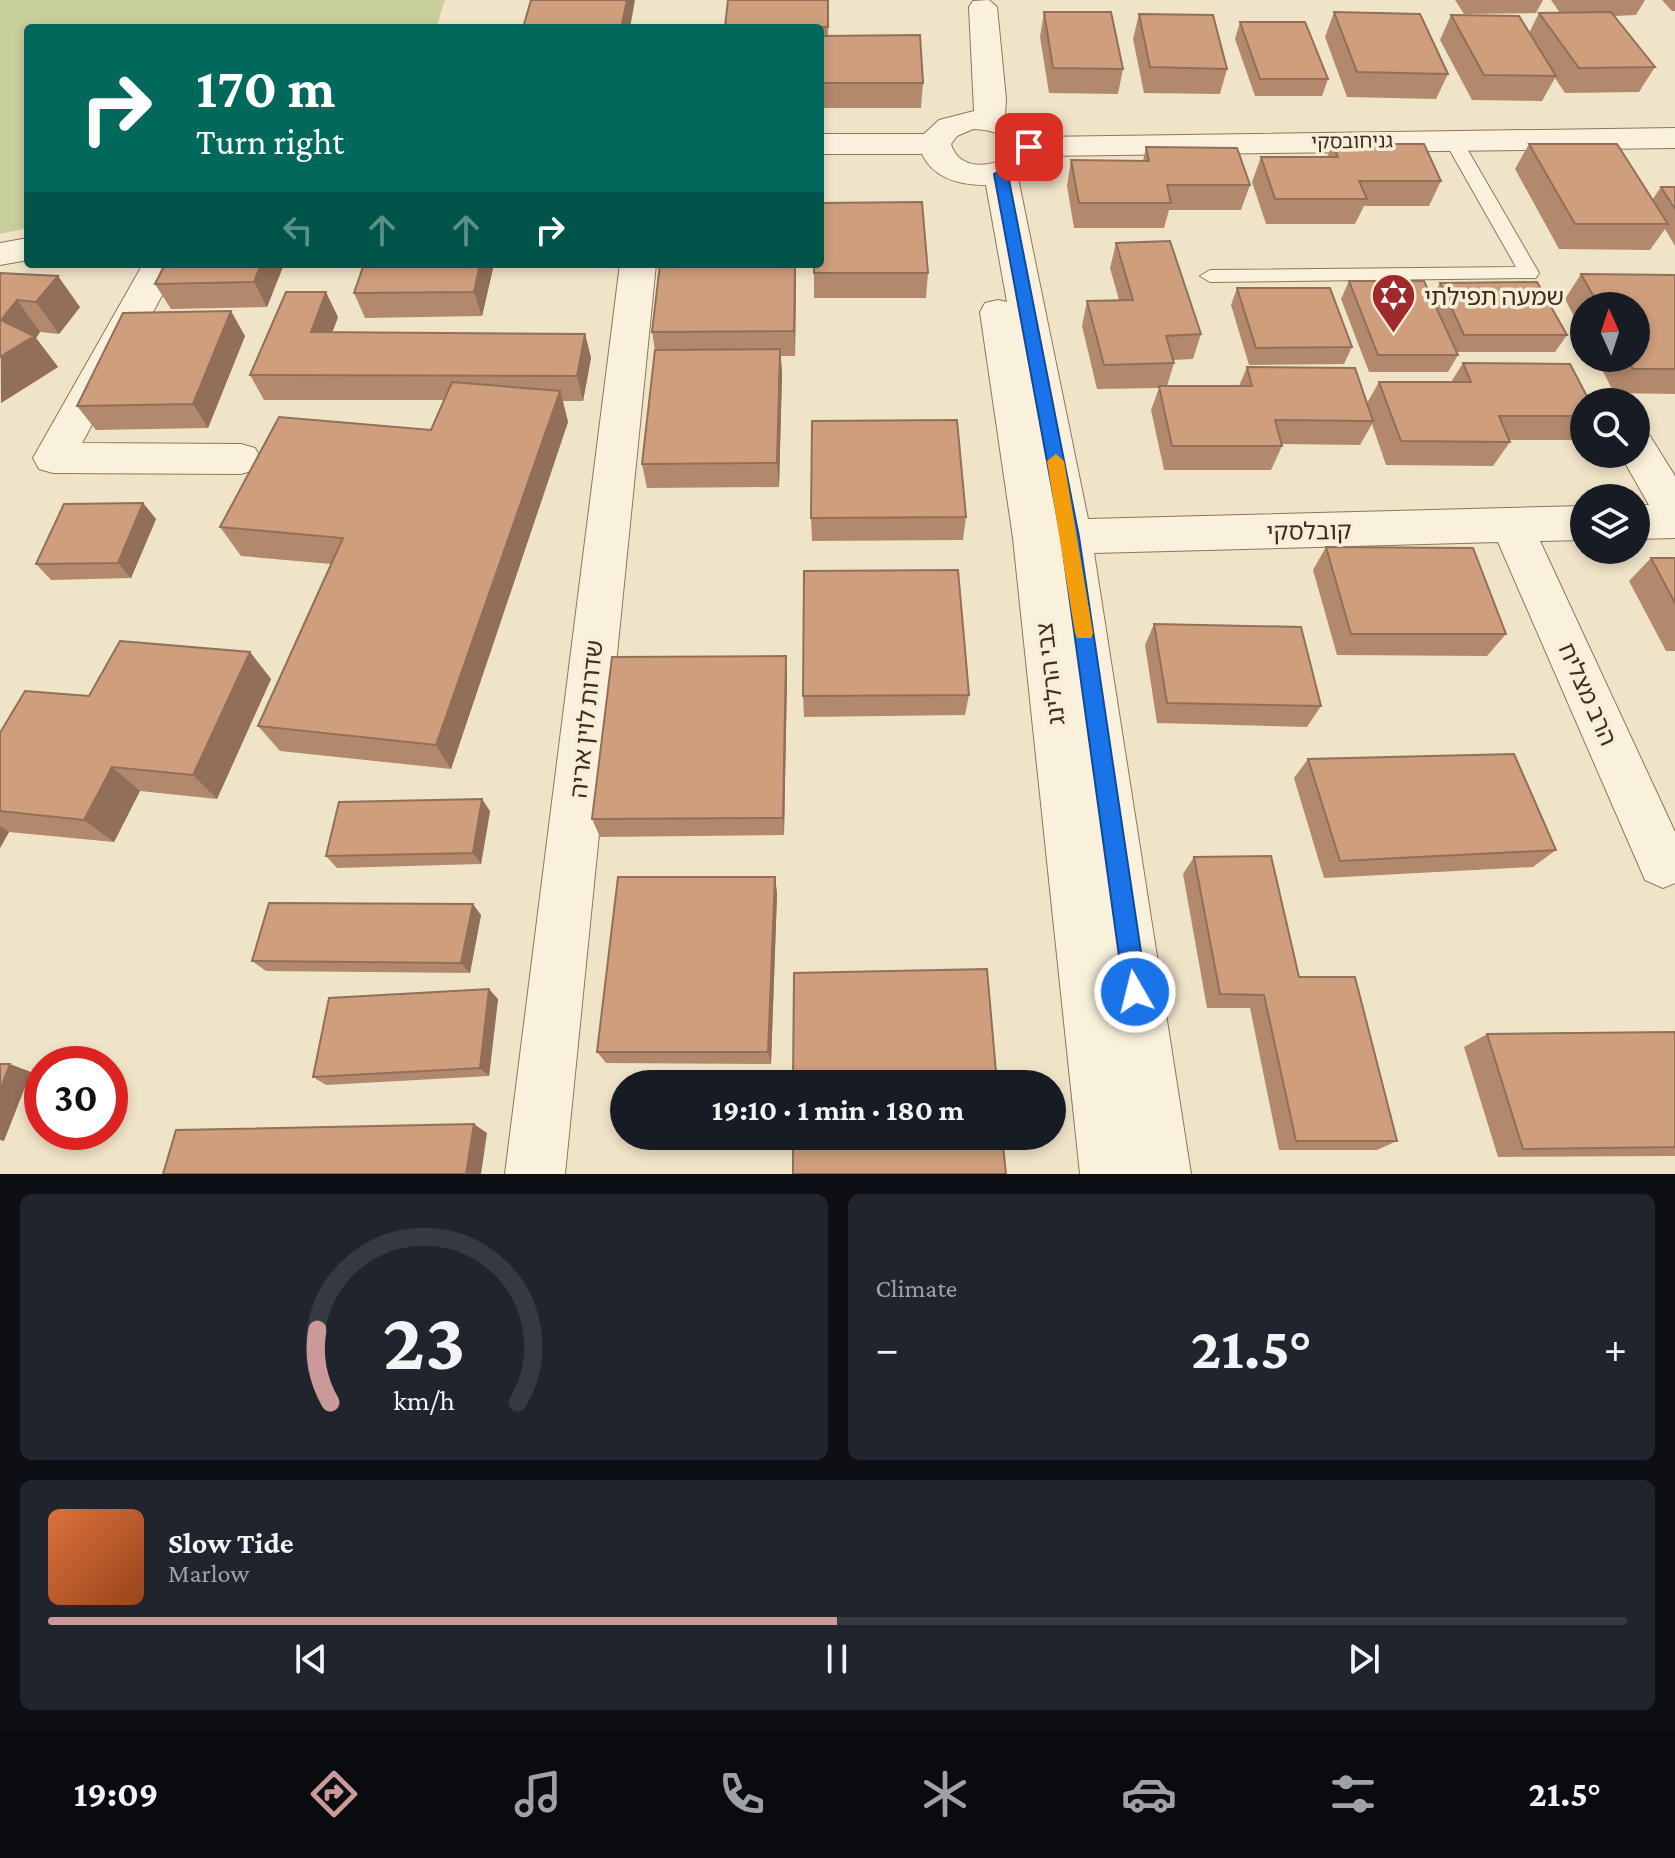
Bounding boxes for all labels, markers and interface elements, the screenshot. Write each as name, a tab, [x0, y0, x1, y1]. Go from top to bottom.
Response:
icon: right	[64, 56, 168, 160]
text: 170 m	[196, 57, 335, 119]
pin	[995, 113, 1063, 181]
text: Turn right	[196, 122, 344, 162]
icon: arrive	[1007, 125, 1051, 169]
street label: גניחובסקי	[1311, 129, 1394, 153]
icon: left	[276, 208, 320, 252]
icon: ahead	[360, 208, 404, 252]
icon: ahead	[444, 208, 488, 252]
icon: right	[528, 208, 572, 252]
synagogue icon: שמעה תפילתי	[1369, 272, 1417, 335]
place label: שמעה תפילתי	[1424, 283, 1564, 310]
north arrow	[1570, 292, 1650, 372]
map controls	[1570, 292, 1650, 564]
button: search	[1570, 388, 1650, 468]
button: layers	[1570, 484, 1650, 564]
street label: קובלסקי	[1266, 517, 1352, 545]
street label: צבי הרלינג	[1030, 621, 1070, 727]
street label: שדרות לוין אריה	[564, 639, 608, 799]
street label: הרב מצליח	[1553, 639, 1623, 749]
position arrow	[1093, 950, 1177, 1034]
speed limit sign: 30	[24, 1046, 128, 1150]
text: 19:10 · 1 min · 180 m	[712, 1093, 964, 1126]
text: Climate	[876, 1274, 957, 1303]
text: 23	[382, 1294, 465, 1387]
text: 21.5°	[1191, 1314, 1312, 1381]
text: −	[876, 1324, 899, 1372]
text: +	[1604, 1324, 1627, 1372]
text: km/h	[393, 1384, 455, 1416]
text: Slow Tide	[168, 1526, 294, 1559]
text: Marlow	[168, 1559, 249, 1588]
icon: previous	[289, 1637, 333, 1681]
icon: pause	[815, 1637, 859, 1681]
icon: next	[1342, 1637, 1386, 1681]
icon: directions	[306, 1766, 362, 1822]
icon: music	[510, 1766, 566, 1822]
icon: phone	[714, 1766, 770, 1822]
icon: climate	[917, 1766, 973, 1822]
icon: car	[1121, 1766, 1177, 1822]
icon: filters	[1325, 1766, 1381, 1822]
text: 19:09	[74, 1774, 159, 1814]
text: 21.5°	[1528, 1774, 1601, 1814]

